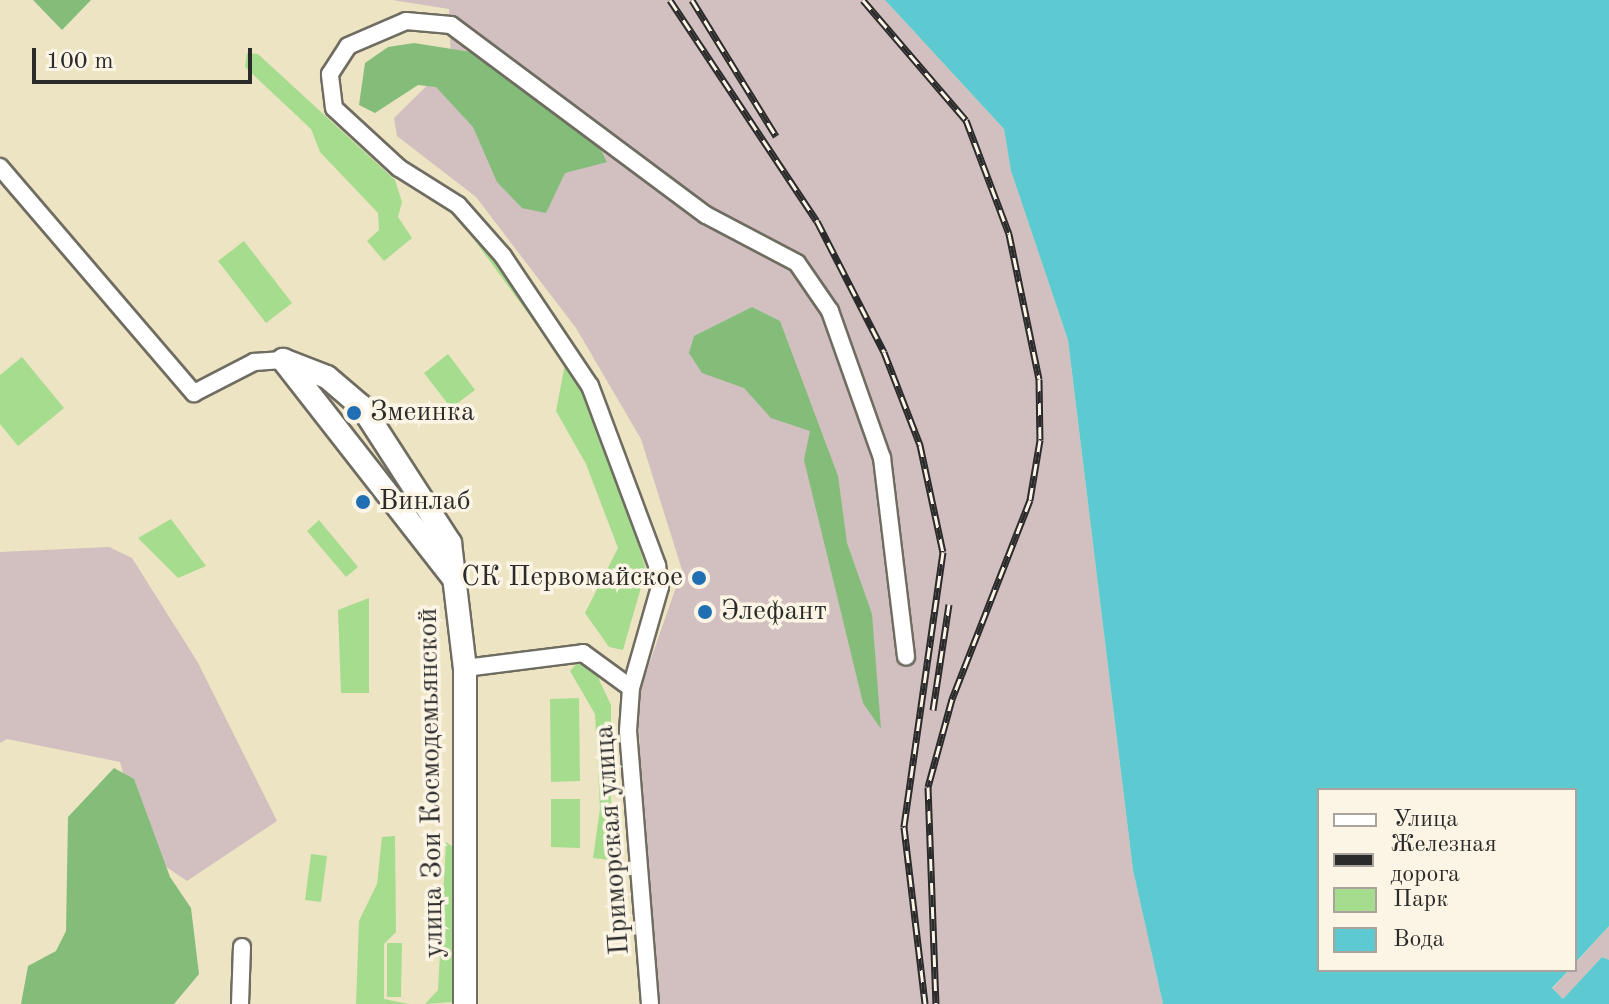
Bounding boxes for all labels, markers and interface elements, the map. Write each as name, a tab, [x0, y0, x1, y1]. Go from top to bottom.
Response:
scale bar	[36, 32, 256, 82]
text: 100 m	[46, 50, 114, 74]
place label: Змеинка	[370, 396, 475, 430]
marker: Змеинка	[345, 404, 363, 422]
place label: Винлаб	[379, 485, 471, 519]
marker: Винлаб	[354, 493, 372, 511]
place label: СК Первомайское	[461, 561, 683, 595]
marker: СК Первомайское	[690, 569, 708, 587]
place label: Элефант	[721, 595, 827, 629]
marker: Элефант	[696, 603, 714, 621]
street label: улица Зои Космодемьянской	[412, 608, 452, 958]
street label: Приморская улица	[588, 724, 638, 956]
legend	[1317, 788, 1577, 972]
text: Улица	[1393, 808, 1458, 832]
text: Железная дорога	[1390, 833, 1497, 887]
text: Парк	[1393, 888, 1448, 912]
text: Вода	[1393, 928, 1444, 952]

